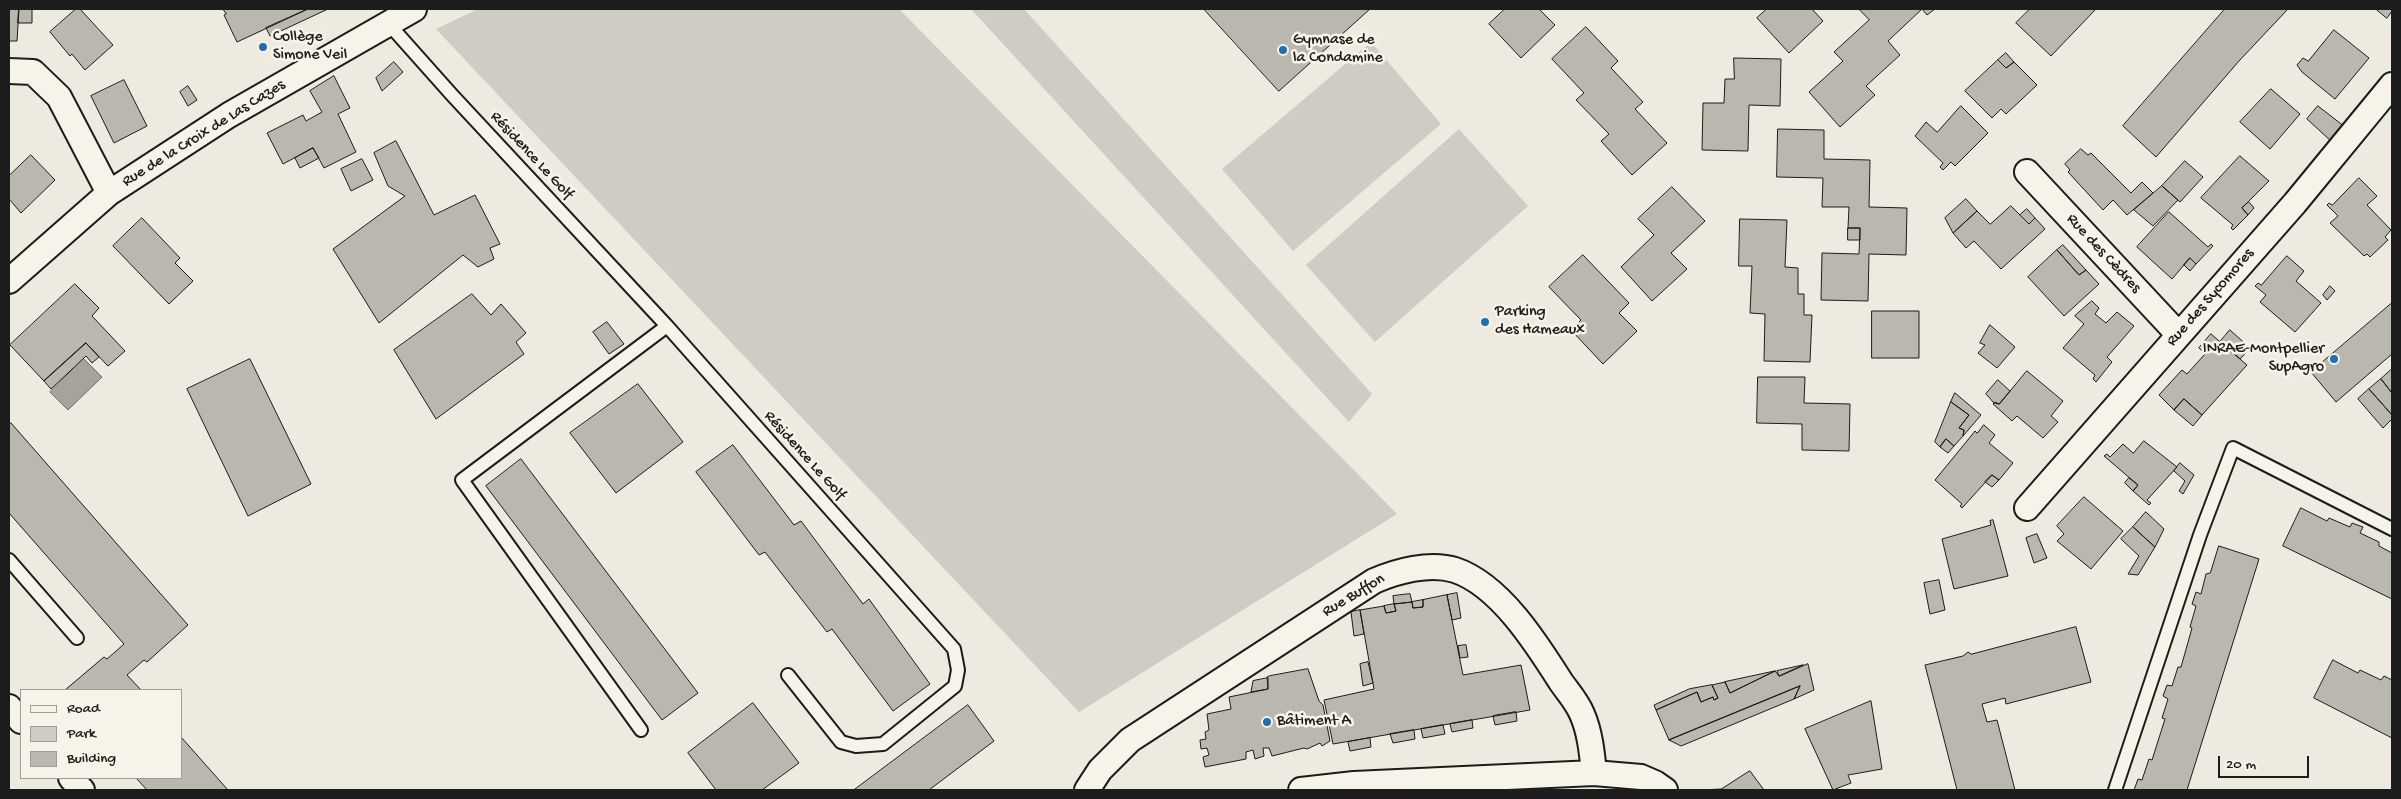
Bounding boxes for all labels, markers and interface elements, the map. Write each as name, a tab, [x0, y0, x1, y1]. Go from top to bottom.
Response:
place label: Collège Simone Veil	[273, 28, 347, 66]
place label: Gymnase de la Condamine	[1293, 31, 1383, 69]
marker: Collège Simone Veil	[257, 41, 269, 53]
marker: Gymnase de la Condamine	[1277, 44, 1289, 56]
street label: Rue de la Croix de Las Cazes	[119, 76, 289, 192]
street label: Résidence Le Golf	[485, 108, 577, 204]
street label: Rue des Cèdres	[2061, 210, 2145, 298]
street label: Rue des Sycomores	[2163, 245, 2259, 351]
place label: Parking des Hameaux	[1495, 303, 1585, 341]
marker: Parking des Hameaux	[1479, 316, 1491, 328]
place label: INRAE-Montpellier SupAgro	[2203, 340, 2324, 378]
marker: INRAE-Montpellier SupAgro	[2328, 353, 2340, 365]
street label: Résidence Le Golf	[759, 407, 849, 505]
street label: Rue Buffon	[1319, 570, 1389, 622]
legend	[20, 689, 182, 779]
text: Road	[67, 700, 100, 718]
place label: Bâtiment A	[1277, 712, 1351, 732]
marker: Bâtiment A	[1261, 716, 1273, 728]
text: Park	[67, 725, 96, 743]
scale bar	[2221, 746, 2312, 778]
text: Building	[67, 750, 116, 768]
text: 20 m	[2226, 756, 2256, 774]

